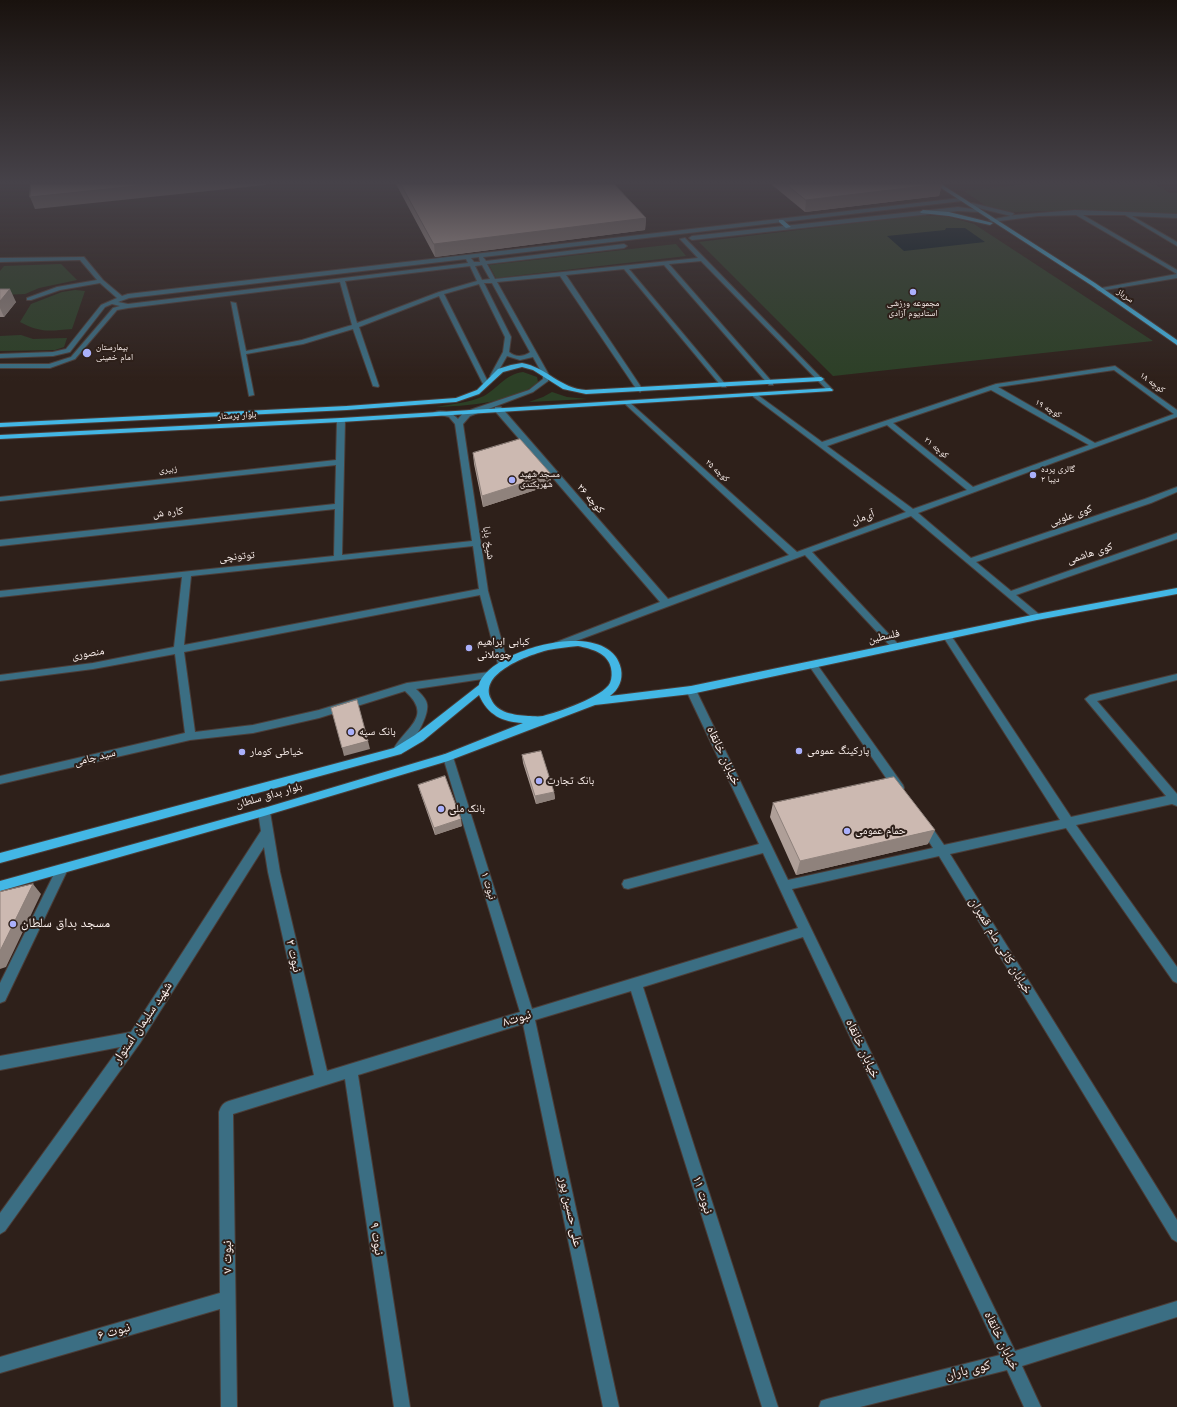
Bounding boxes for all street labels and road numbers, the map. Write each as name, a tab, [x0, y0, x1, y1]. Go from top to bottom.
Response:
street label: سرباز	[1115, 286, 1135, 306]
street label: کوچه ۱۸	[1137, 370, 1167, 396]
street label: کوچه ۱۹	[1033, 397, 1063, 421]
street label: بلوار پرستار	[217, 410, 257, 422]
street label: کوچه ۲۱	[922, 435, 950, 461]
street label: کوچه ۲۵	[703, 457, 731, 485]
street label: زبیری	[158, 464, 178, 476]
street label: کوچه ۲۶	[574, 482, 606, 516]
street label: کوی علویی	[1048, 503, 1094, 529]
street label: کاره ش	[152, 505, 184, 521]
street label: آی‌مان	[850, 508, 876, 528]
street label: شیخ بابا	[479, 526, 497, 560]
street label: کوی هاشمی	[1065, 540, 1115, 568]
street label: توتونچی	[219, 549, 255, 565]
street label: فلسطین	[867, 627, 901, 647]
street label: منصوری	[71, 645, 105, 663]
street label: خیابان خانقاه	[703, 724, 743, 788]
street label: سید جامی	[73, 747, 117, 769]
street label: بلوار بداق سلطان	[234, 780, 304, 812]
street label: نبوت ۱	[478, 871, 498, 901]
street label: خیابان کانی مام قمبران	[965, 895, 1035, 997]
street label: نبوت ۲	[282, 938, 304, 974]
street label: شهید سلیمان استوار	[110, 979, 176, 1067]
street label: نبوت۸	[501, 1007, 533, 1031]
street label: خیابان خانقاه	[842, 1017, 882, 1081]
street label: نبوت ۱۱	[689, 1174, 715, 1216]
street label: علی حسین پور	[555, 1176, 585, 1248]
street label: نبوت ۹	[366, 1221, 386, 1257]
street label: نبوت ۷	[220, 1240, 236, 1274]
street label: خیابان خانقاه	[980, 1309, 1022, 1373]
street label: نبوت ۶	[96, 1320, 132, 1344]
street label: کوی باران	[944, 1358, 992, 1384]

